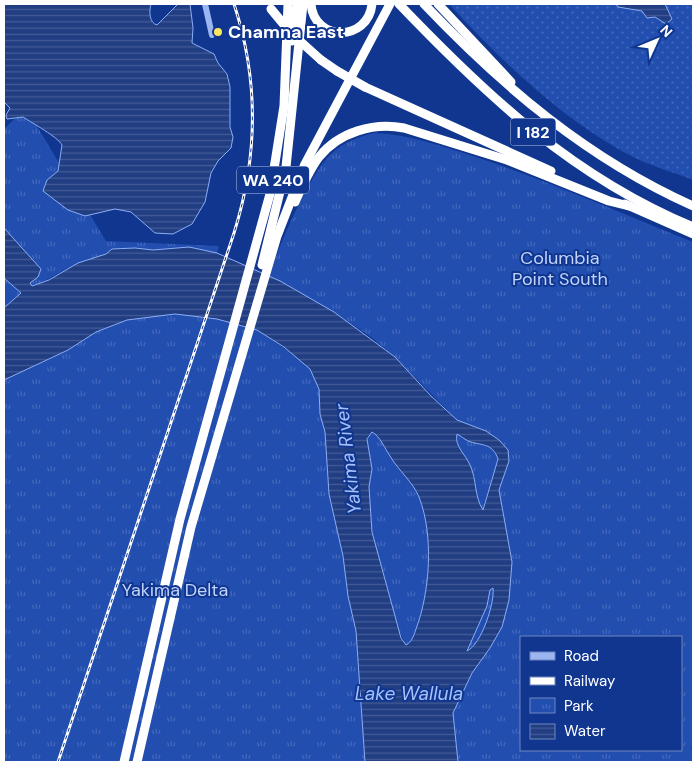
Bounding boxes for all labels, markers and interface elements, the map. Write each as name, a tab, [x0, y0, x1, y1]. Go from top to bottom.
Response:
north arrow	[632, 15, 682, 65]
place label: Chamna East	[228, 20, 344, 44]
text: N	[656, 21, 676, 41]
marker: Chamna East	[212, 26, 224, 38]
road number: I 182	[510, 118, 556, 146]
road number: WA 240	[237, 166, 309, 194]
park label: Columbia Point South	[512, 246, 608, 291]
water label: Yakima River	[329, 401, 367, 516]
park label: Yakima Delta	[122, 578, 228, 602]
legend	[520, 636, 682, 751]
text: Road	[564, 646, 599, 666]
text: Railway	[564, 671, 616, 691]
water label: Lake Wallula	[355, 681, 463, 706]
text: Park	[564, 696, 594, 716]
text: Water	[564, 721, 606, 741]

